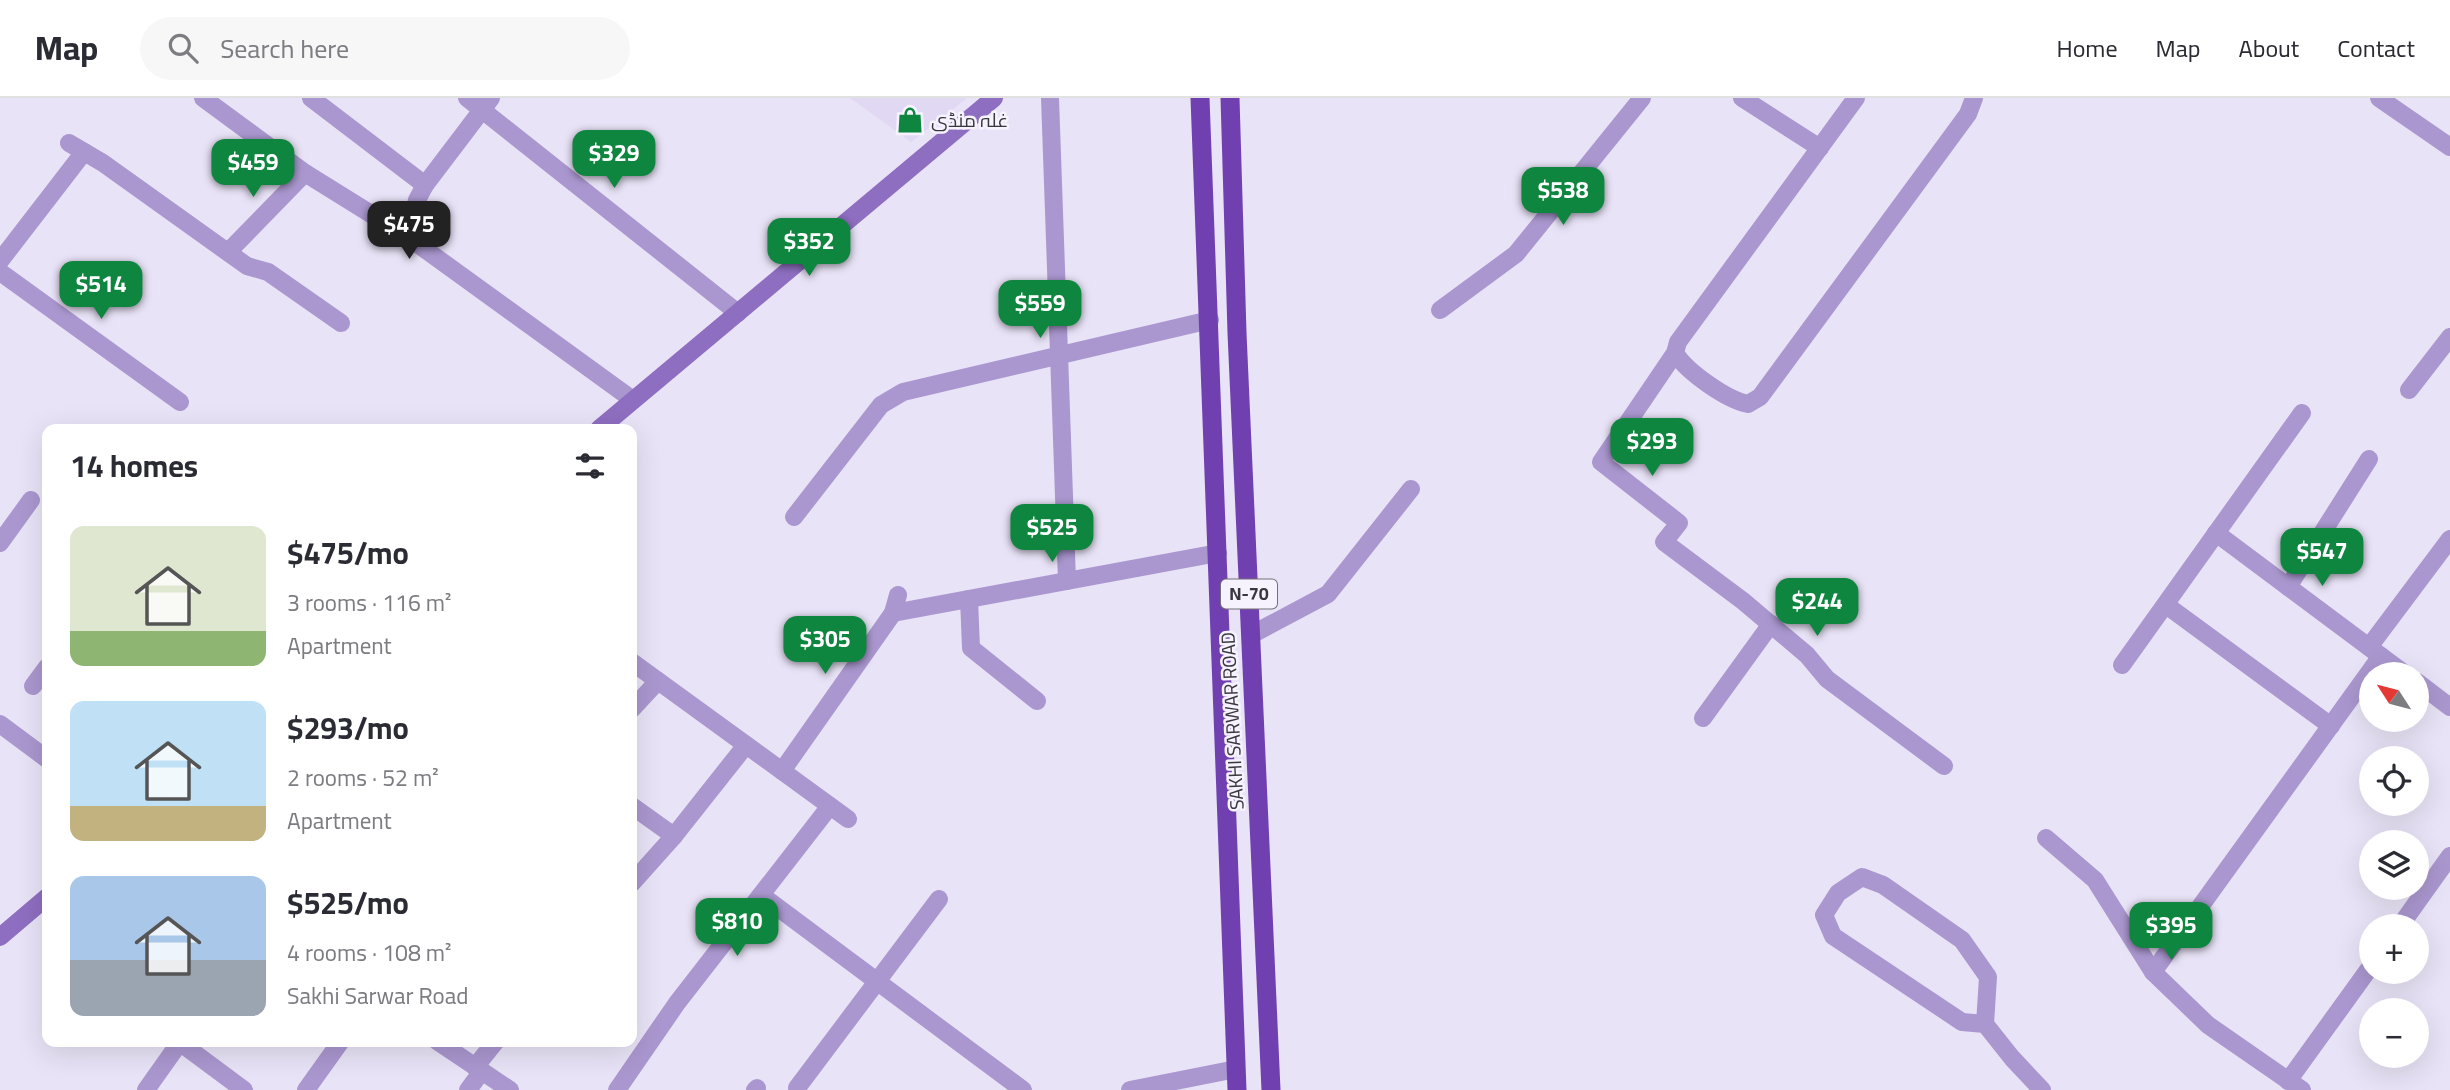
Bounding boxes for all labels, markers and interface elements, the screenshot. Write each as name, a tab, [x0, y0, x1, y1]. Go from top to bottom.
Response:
text: Map	[35, 17, 98, 79]
search box	[140, 17, 630, 80]
text: Search here	[220, 24, 349, 73]
text: Home	[2057, 26, 2118, 71]
text: Map	[2156, 26, 2200, 71]
text: About	[2238, 26, 2299, 71]
text: Contact	[2337, 26, 2415, 71]
icon: search	[164, 29, 202, 67]
place label: غلہ منڈی	[931, 102, 1008, 138]
shop icon: غلہ منڈی	[895, 105, 925, 135]
pin: $329	[573, 130, 655, 190]
text: $329	[588, 131, 640, 174]
pin: $459	[212, 140, 294, 199]
text: $459	[227, 140, 279, 183]
pin: $538	[1522, 167, 1604, 227]
text: $538	[1537, 168, 1589, 211]
pin: $475	[368, 202, 450, 261]
text: $475	[383, 202, 435, 245]
pin: $352	[768, 218, 850, 278]
text: $352	[783, 219, 835, 262]
pin: $514	[60, 262, 142, 321]
text: $514	[75, 262, 127, 305]
pin: $559	[999, 280, 1081, 340]
text: $559	[1014, 281, 1066, 324]
pin: $293	[1611, 418, 1693, 478]
text: $293	[1626, 419, 1678, 462]
text: 14 homes	[70, 438, 198, 494]
icon: filters	[571, 447, 609, 485]
pin: $525	[1011, 504, 1093, 564]
text: $525	[1026, 505, 1078, 548]
text: $475/mo	[287, 525, 409, 581]
pin: $547	[2281, 528, 2363, 588]
text: $547	[2296, 529, 2348, 572]
icon: home	[126, 554, 210, 638]
pin: $244	[1776, 578, 1858, 638]
text: $244	[1791, 579, 1843, 622]
road number: N-70	[1221, 580, 1277, 608]
text: 3 rooms · 116 m²	[287, 581, 452, 624]
pin: $305	[784, 616, 866, 676]
text: $305	[799, 617, 851, 660]
text: Apartment	[287, 624, 392, 667]
street label: SAKHI SARWAR ROAD	[1209, 631, 1255, 811]
north arrow	[2359, 662, 2429, 732]
map controls	[2359, 662, 2429, 1068]
text: $293/mo	[287, 700, 409, 756]
icon: home	[126, 729, 210, 813]
button: locate	[2359, 746, 2429, 816]
text: 2 rooms · 52 m²	[287, 756, 439, 799]
text: Apartment	[287, 799, 392, 842]
button: layers	[2359, 830, 2429, 900]
text: $525/mo	[287, 875, 409, 931]
pin: $810	[696, 898, 778, 958]
text: $810	[711, 899, 763, 942]
pin: $395	[2130, 902, 2212, 962]
text: $395	[2145, 903, 2197, 946]
icon: home	[126, 904, 210, 988]
button: +	[2359, 914, 2429, 984]
text: 4 rooms · 108 m²	[287, 931, 452, 974]
text: Sakhi Sarwar Road	[287, 974, 468, 1017]
button: −	[2359, 998, 2429, 1068]

